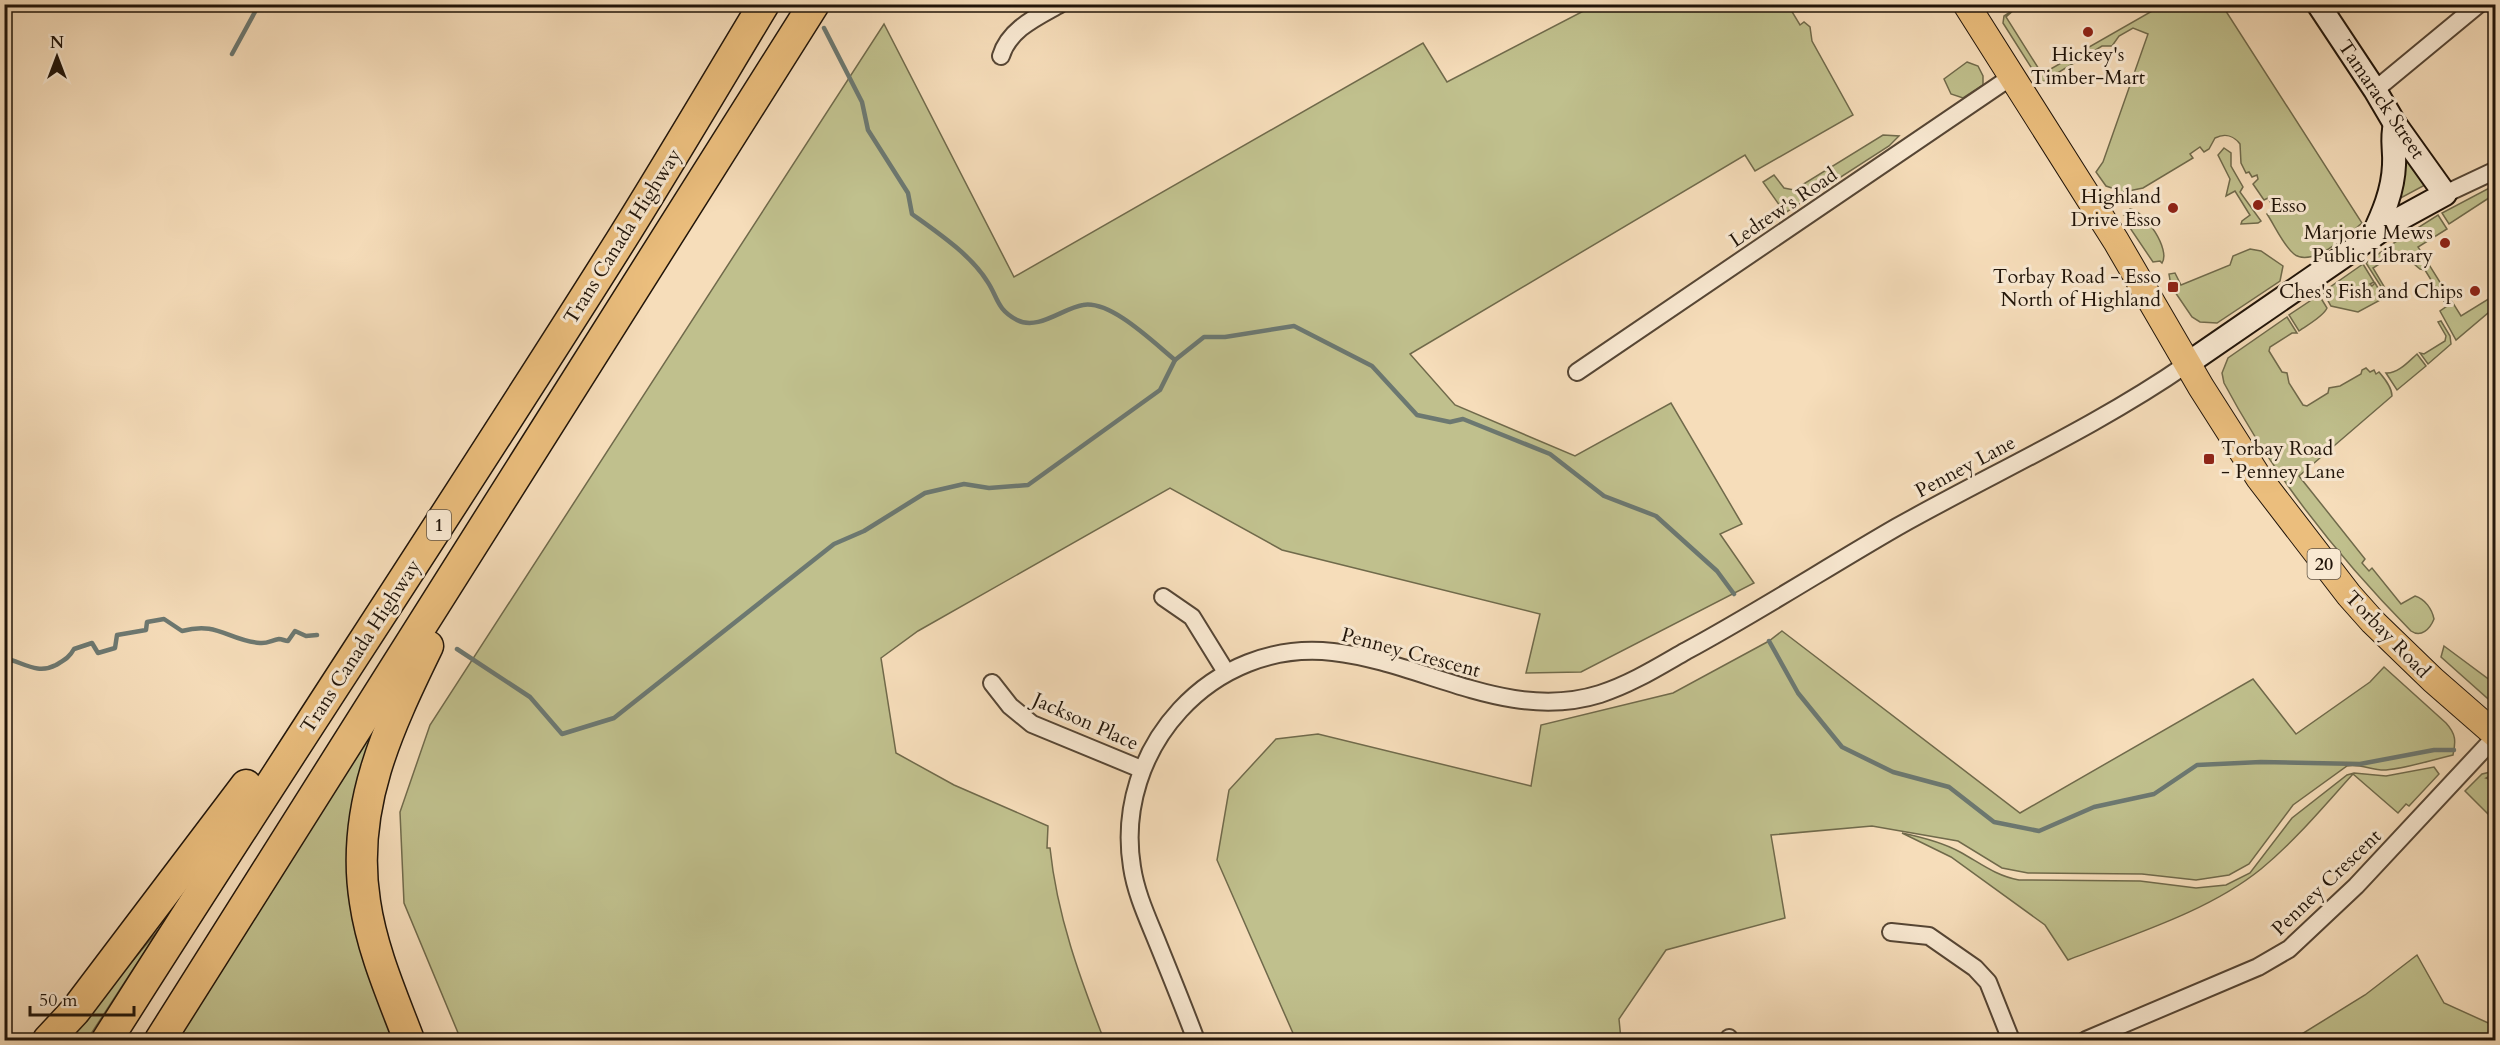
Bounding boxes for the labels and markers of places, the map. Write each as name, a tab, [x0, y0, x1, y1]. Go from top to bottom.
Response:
marker: Hickey's Timber-Mart	[2081, 25, 2095, 39]
place label: Hickey's Timber-Mart	[2031, 41, 2146, 91]
place label: Highland Drive Esso	[2071, 183, 2161, 233]
place label: Esso	[2270, 192, 2307, 219]
marker: Esso	[2251, 198, 2265, 212]
marker: Highland Drive Esso	[2166, 201, 2180, 215]
place label: Marjorie Mews Public Library	[2304, 219, 2433, 269]
marker: Marjorie Mews Public Library	[2438, 236, 2452, 250]
place label: Torbay Road - Esso North of Highland	[1993, 263, 2161, 313]
place label: Ches's Fish and Chips	[2279, 278, 2463, 305]
marker: Torbay Road - Esso North of Highland	[2166, 280, 2180, 294]
marker: Ches's Fish and Chips	[2468, 284, 2482, 298]
place label: Torbay Road - Penney Lane	[2221, 435, 2345, 485]
marker: Torbay Road - Penney Lane	[2202, 452, 2216, 466]

